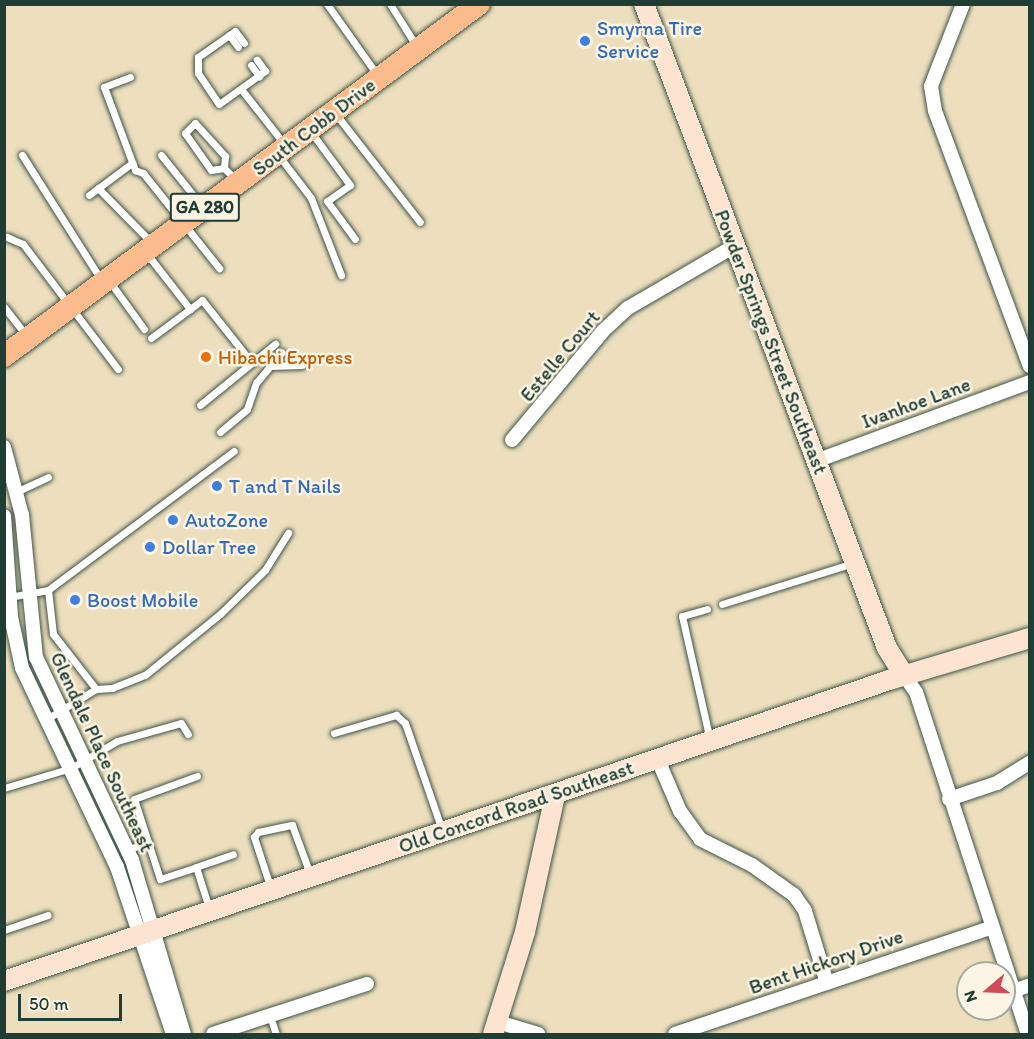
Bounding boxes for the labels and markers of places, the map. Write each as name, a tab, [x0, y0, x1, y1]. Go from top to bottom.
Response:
place label: Smyrna Tire Service	[597, 17, 702, 64]
marker: Smyrna Tire Service	[578, 34, 592, 48]
place label: Hibachi Express	[218, 345, 352, 369]
marker: Hibachi Express	[199, 350, 213, 364]
place label: T and T Nails	[229, 474, 341, 498]
marker: T and T Nails	[210, 479, 224, 493]
place label: AutoZone	[185, 508, 268, 532]
marker: AutoZone	[166, 513, 180, 527]
place label: Dollar Tree	[162, 535, 256, 559]
marker: Dollar Tree	[143, 540, 157, 554]
place label: Boost Mobile	[87, 588, 198, 612]
marker: Boost Mobile	[68, 593, 82, 607]

